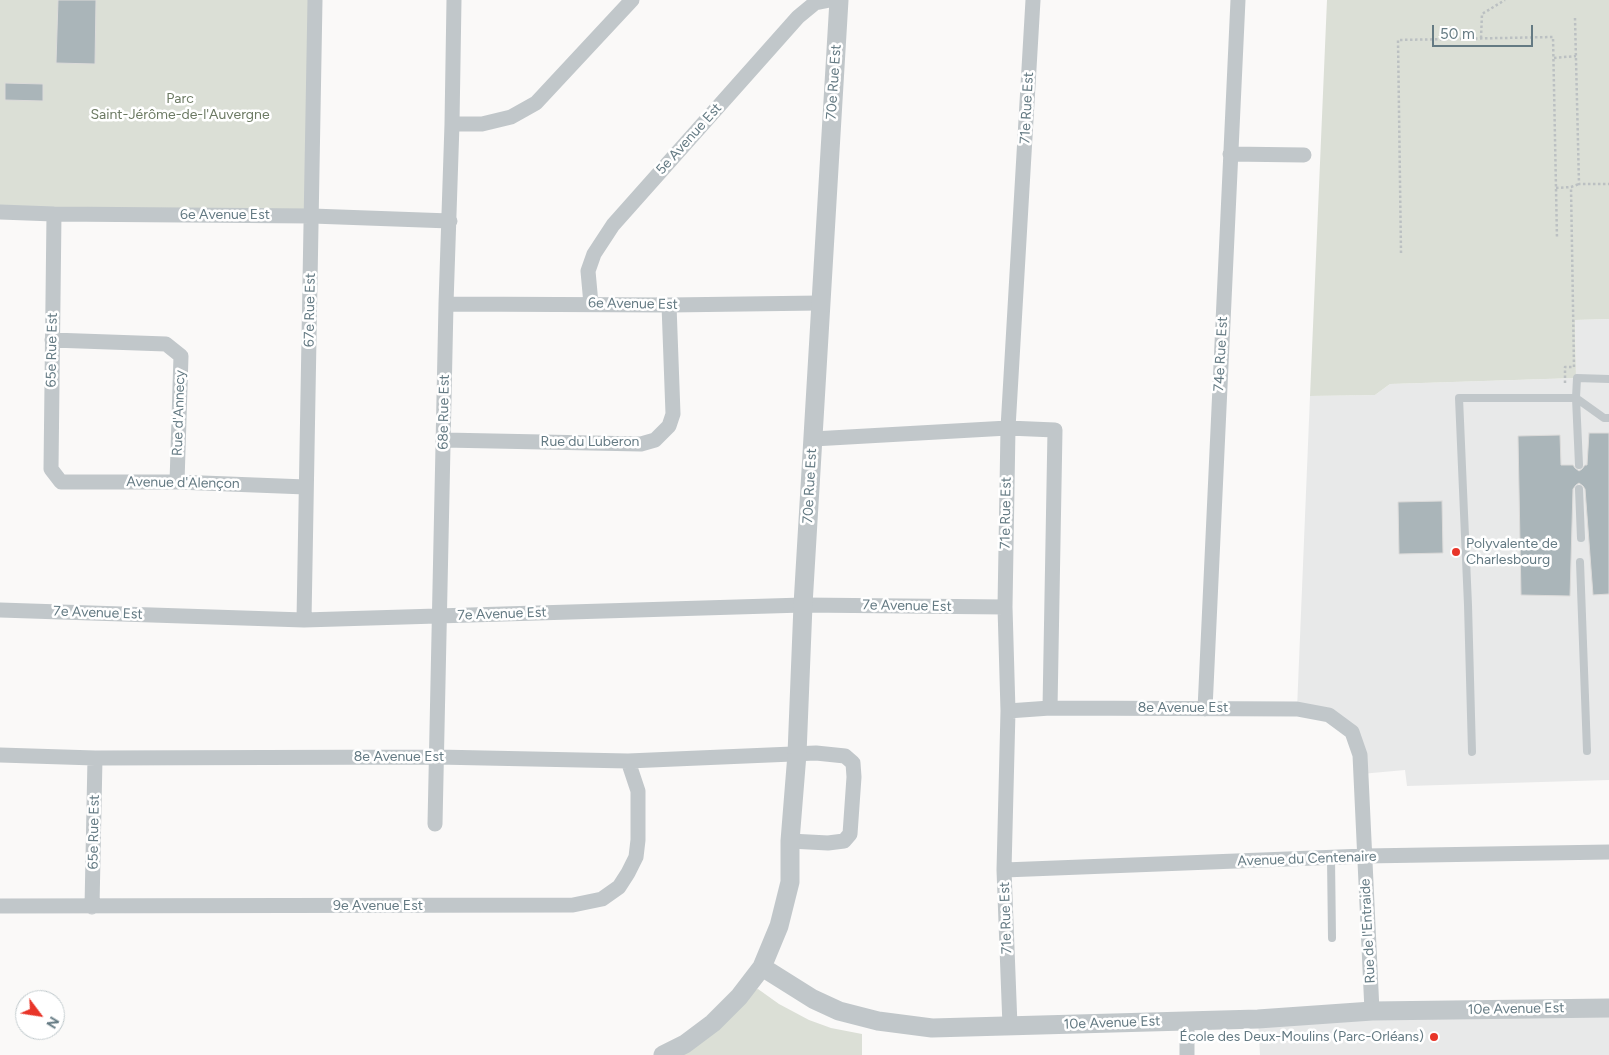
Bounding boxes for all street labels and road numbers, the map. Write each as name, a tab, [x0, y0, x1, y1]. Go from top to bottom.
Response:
street label: 70e Rue Est	[823, 44, 845, 120]
street label: 71e Rue Est	[1017, 72, 1037, 144]
street label: 5e Avenue Est	[653, 100, 725, 178]
street label: 6e Avenue Est	[180, 207, 270, 223]
street label: 67e Rue Est	[301, 273, 319, 347]
street label: 6e Avenue Est	[588, 295, 678, 313]
street label: 65e Rue Est	[43, 312, 61, 388]
street label: 74e Rue Est	[1211, 316, 1231, 392]
street label: Rue d'Annecy	[169, 370, 189, 456]
street label: 68e Rue Est	[435, 374, 453, 450]
street label: Rue du Luberon	[541, 434, 639, 450]
street label: 70e Rue Est	[800, 448, 820, 524]
street label: Avenue d'Alençon	[126, 474, 240, 492]
street label: 71e Rue Est	[997, 477, 1015, 549]
street label: 7e Avenue Est	[862, 597, 952, 615]
street label: 7e Avenue Est	[53, 603, 143, 623]
street label: 7e Avenue Est	[457, 604, 547, 624]
street label: 8e Avenue Est	[1138, 700, 1228, 716]
street label: 8e Avenue Est	[354, 749, 444, 765]
street label: 65e Rue Est	[85, 794, 103, 870]
street label: Avenue du Centenaire	[1237, 848, 1377, 870]
street label: Rue de l'Entraide	[1357, 878, 1379, 984]
street label: 71e Rue Est	[996, 882, 1016, 954]
street label: 9e Avenue Est	[333, 898, 423, 914]
street label: 10e Avenue Est	[1467, 1000, 1565, 1018]
street label: 10e Avenue Est	[1063, 1013, 1161, 1033]

